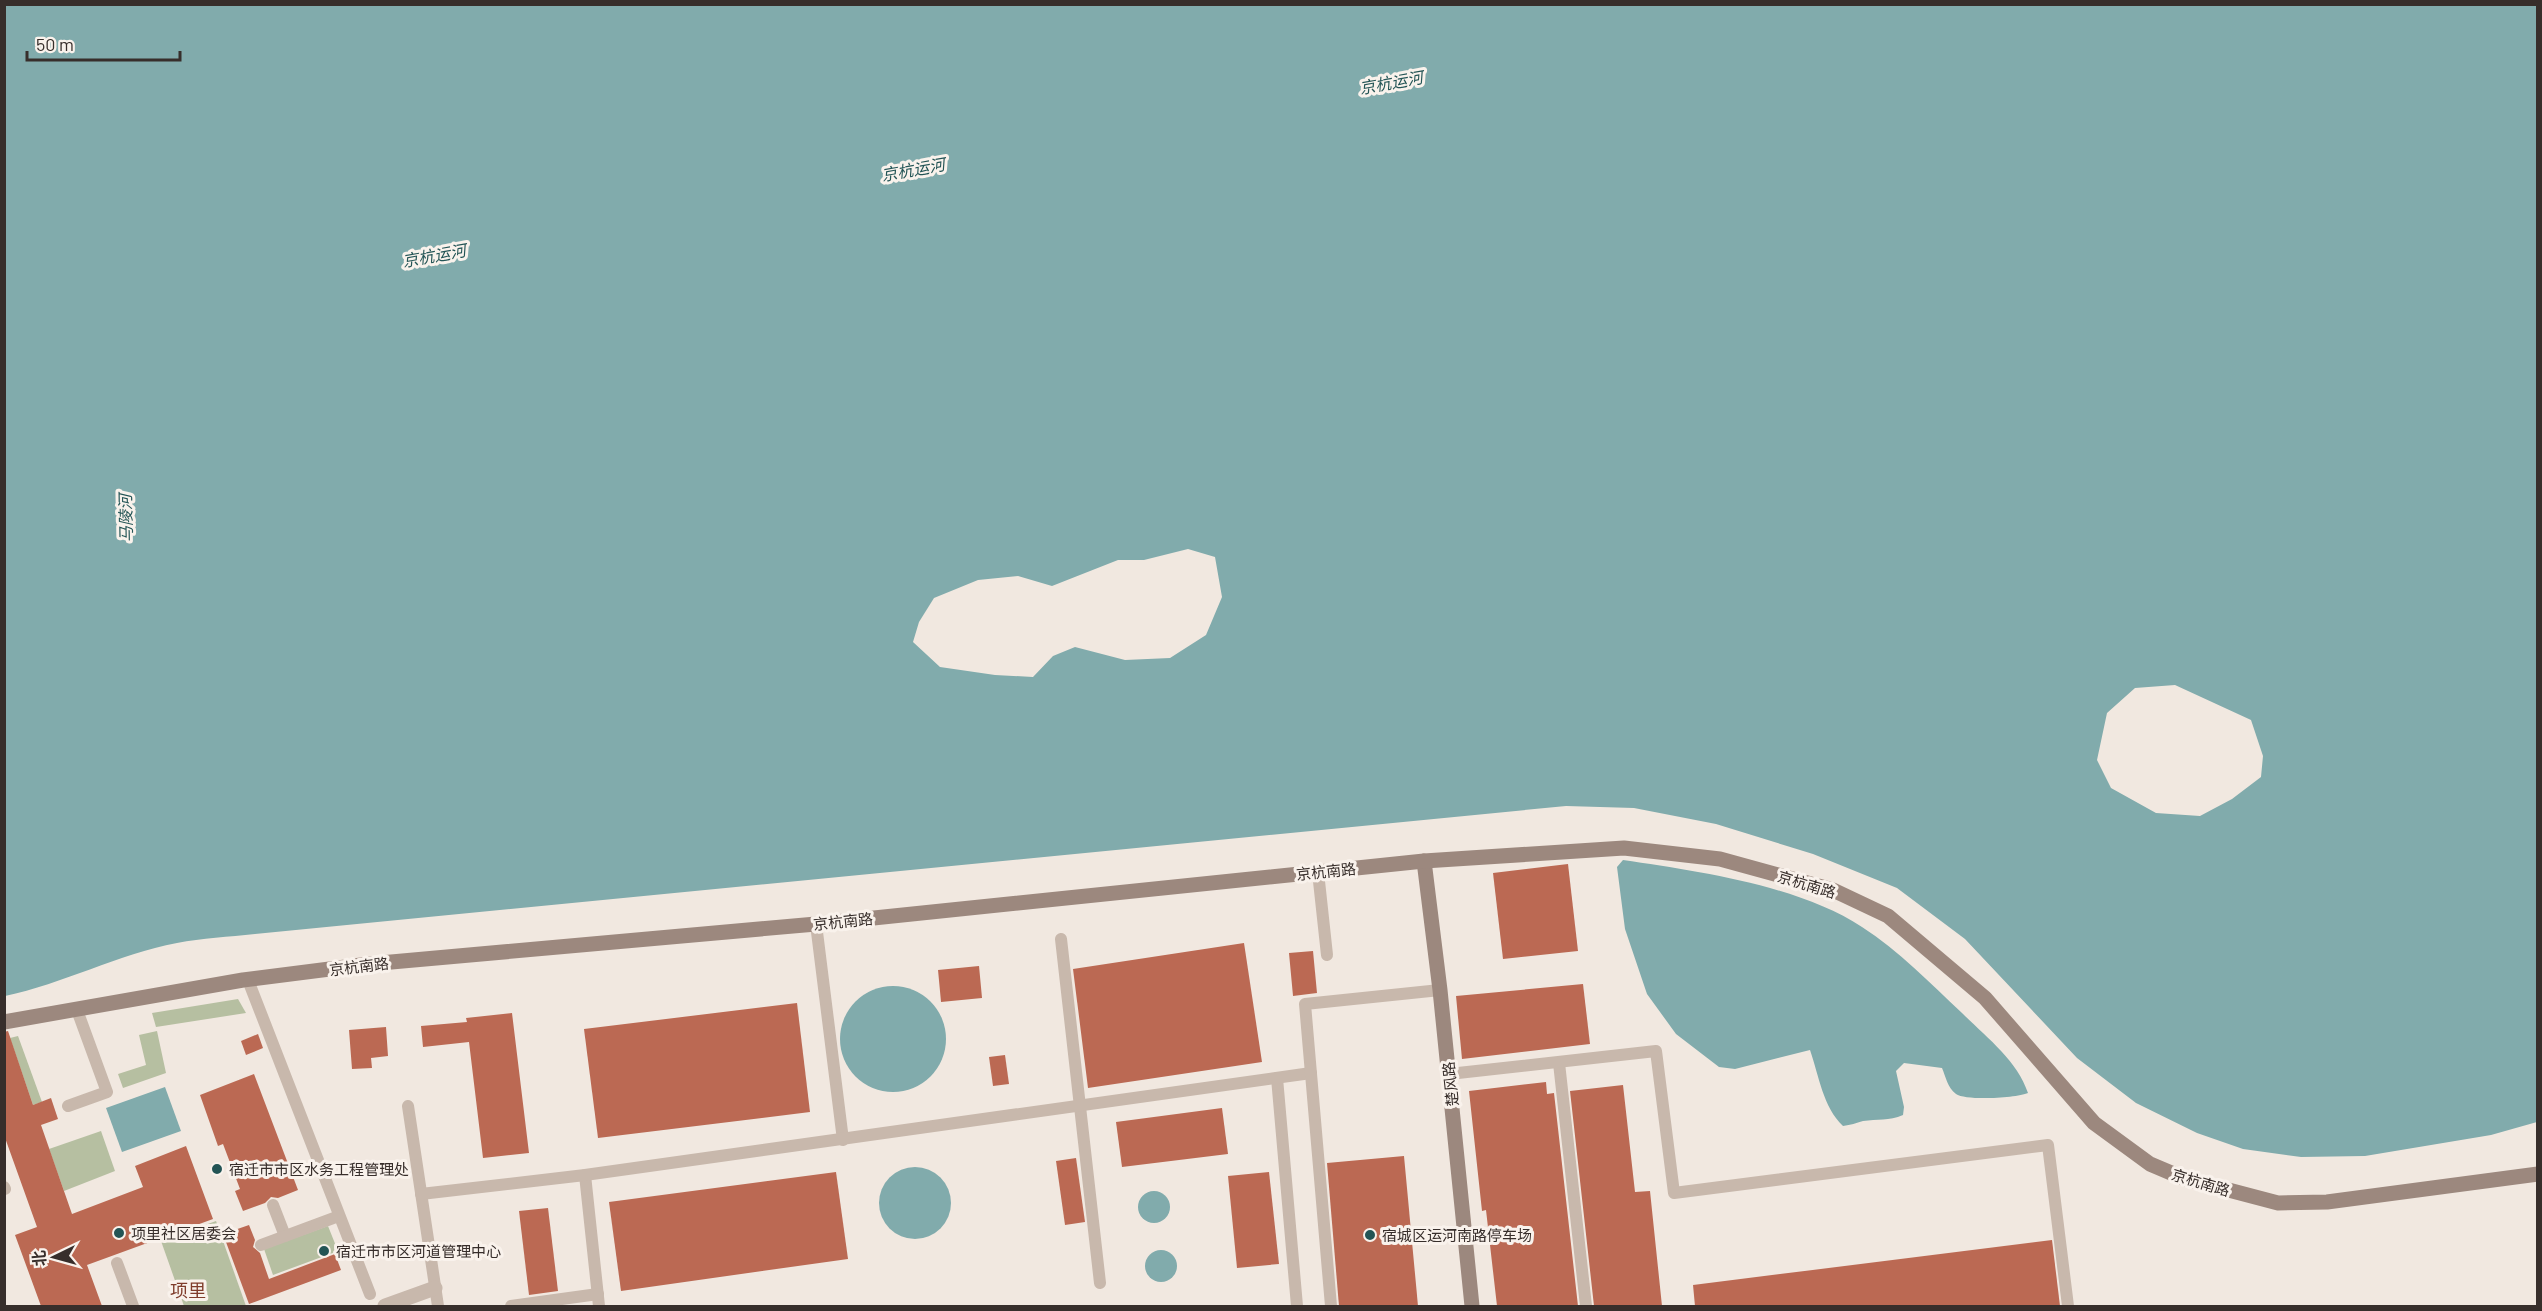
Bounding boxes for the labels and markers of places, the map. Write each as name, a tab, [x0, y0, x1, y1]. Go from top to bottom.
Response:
place label: 宿迁市市区水务工程管理处	[229, 1160, 409, 1178]
marker: 宿迁市市区水务工程管理处	[210, 1162, 224, 1176]
place label: 项里社区居委会	[131, 1224, 236, 1242]
marker: 项里社区居委会	[112, 1226, 126, 1240]
place label: 宿城区运河南路停车场	[1382, 1226, 1532, 1244]
marker: 宿城区运河南路停车场	[1363, 1228, 1377, 1242]
place label: 宿迁市市区河道管理中心	[336, 1242, 501, 1260]
marker: 宿迁市市区河道管理中心	[317, 1244, 331, 1258]

